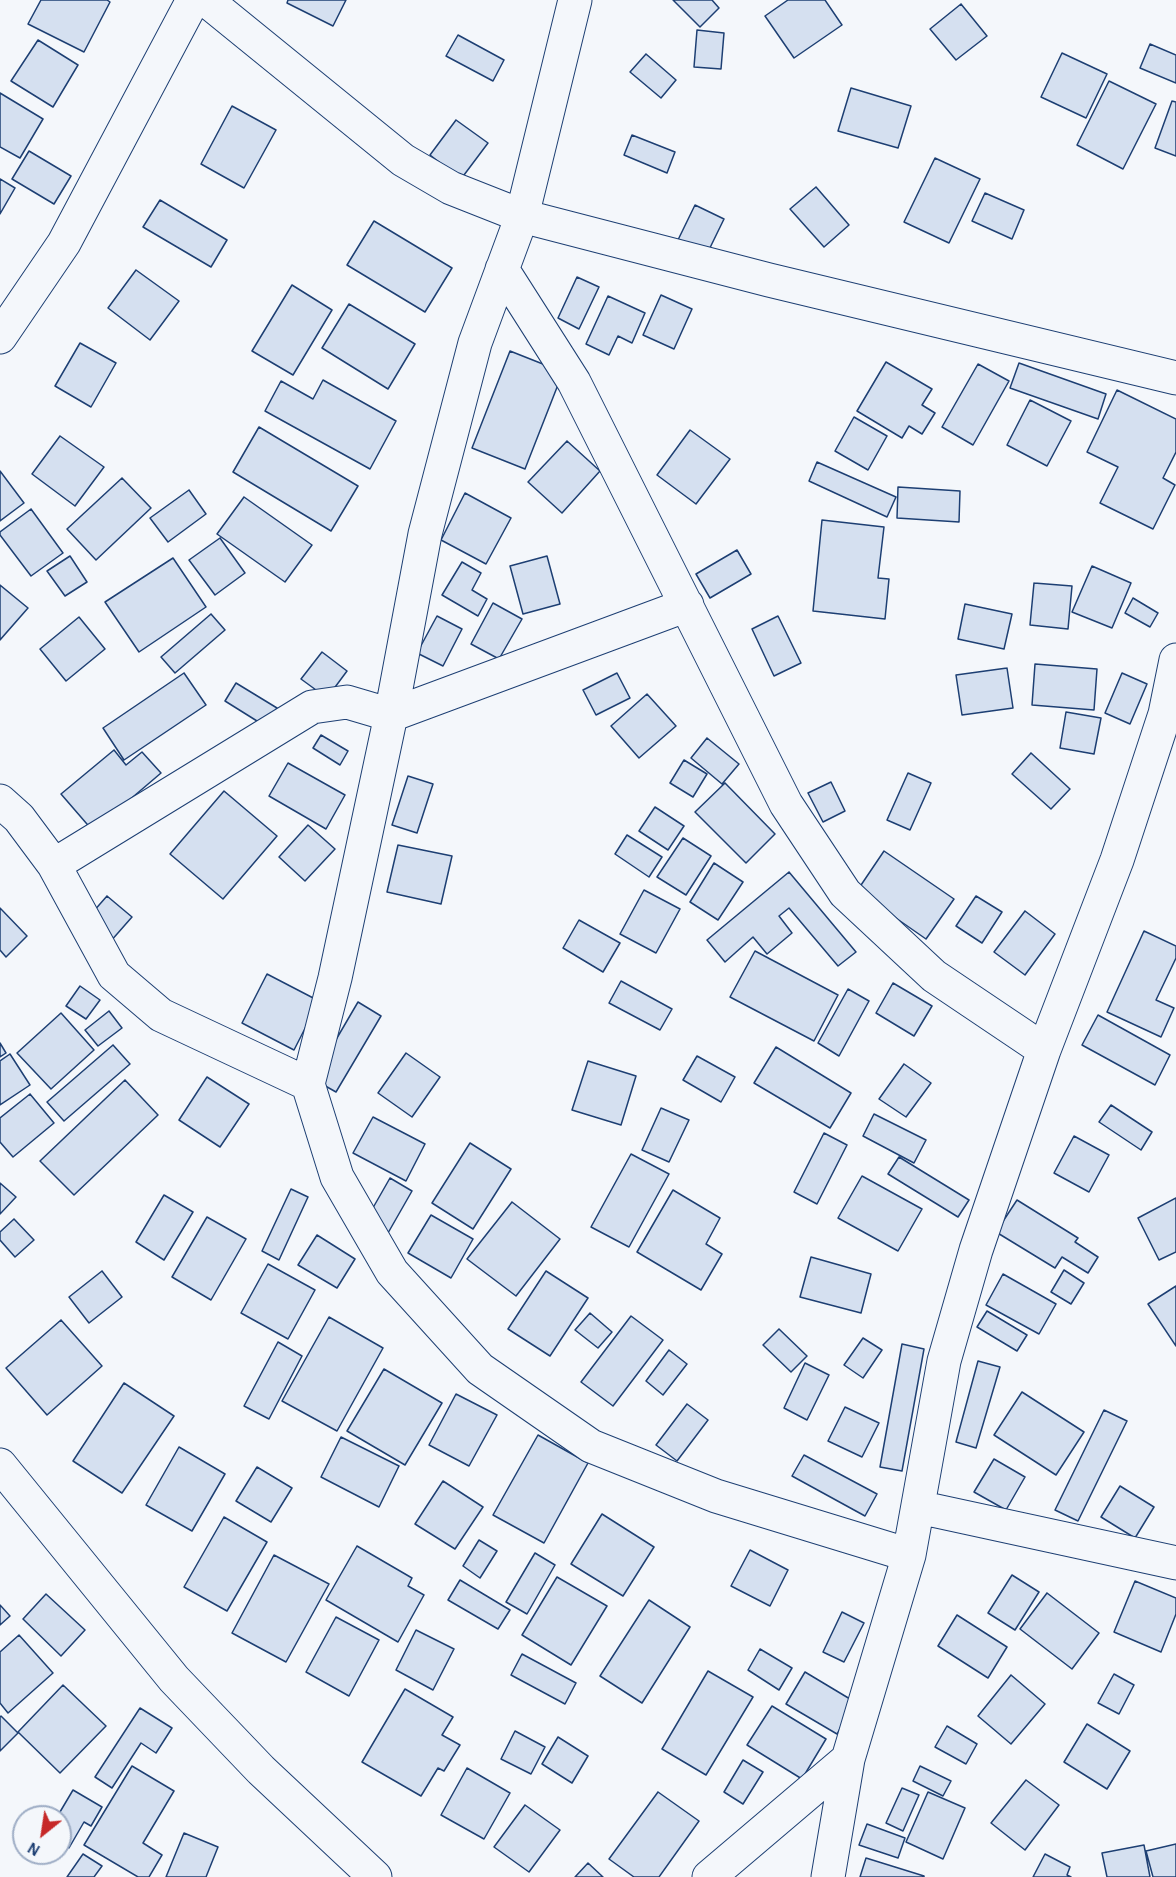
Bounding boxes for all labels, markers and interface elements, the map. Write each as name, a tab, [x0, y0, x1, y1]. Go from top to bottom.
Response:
north arrow	[12, 1805, 72, 1865]
text: N	[25, 1839, 43, 1859]

